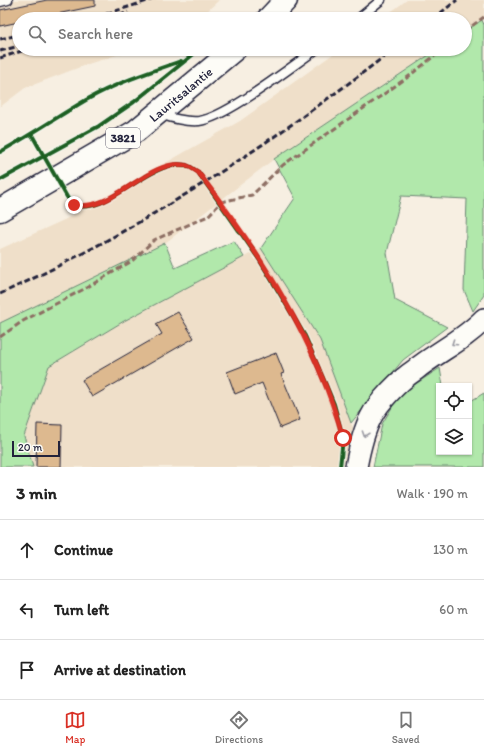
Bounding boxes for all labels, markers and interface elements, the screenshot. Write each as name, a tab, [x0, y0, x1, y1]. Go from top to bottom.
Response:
search box	[12, 12, 472, 56]
icon: search	[26, 23, 48, 45]
text: Search here	[58, 25, 133, 43]
street label: Lauritsalantie	[146, 64, 216, 125]
road number: 3821	[106, 128, 140, 148]
route end	[65, 196, 83, 214]
one-way arrow	[451, 338, 458, 346]
map controls	[436, 383, 472, 455]
button: locate	[436, 383, 472, 419]
button: layers	[436, 419, 472, 455]
route start	[334, 429, 352, 447]
one-way arrow	[361, 430, 369, 437]
scale bar	[12, 439, 60, 458]
text: 20 m	[18, 441, 42, 454]
text: 3 min	[16, 483, 57, 503]
text: Walk · 190 m	[397, 486, 468, 501]
icon: ahead	[16, 539, 38, 561]
text: Continue	[54, 541, 113, 559]
text: 130 m	[433, 542, 468, 557]
icon: left	[16, 599, 38, 621]
text: Turn left	[54, 601, 109, 619]
text: 60 m	[439, 602, 468, 617]
icon: arrive	[16, 659, 38, 681]
text: Arrive at destination	[54, 661, 186, 679]
tab: Map	[64, 709, 86, 746]
tab: Directions	[215, 709, 263, 746]
tab: Saved	[392, 709, 420, 746]

